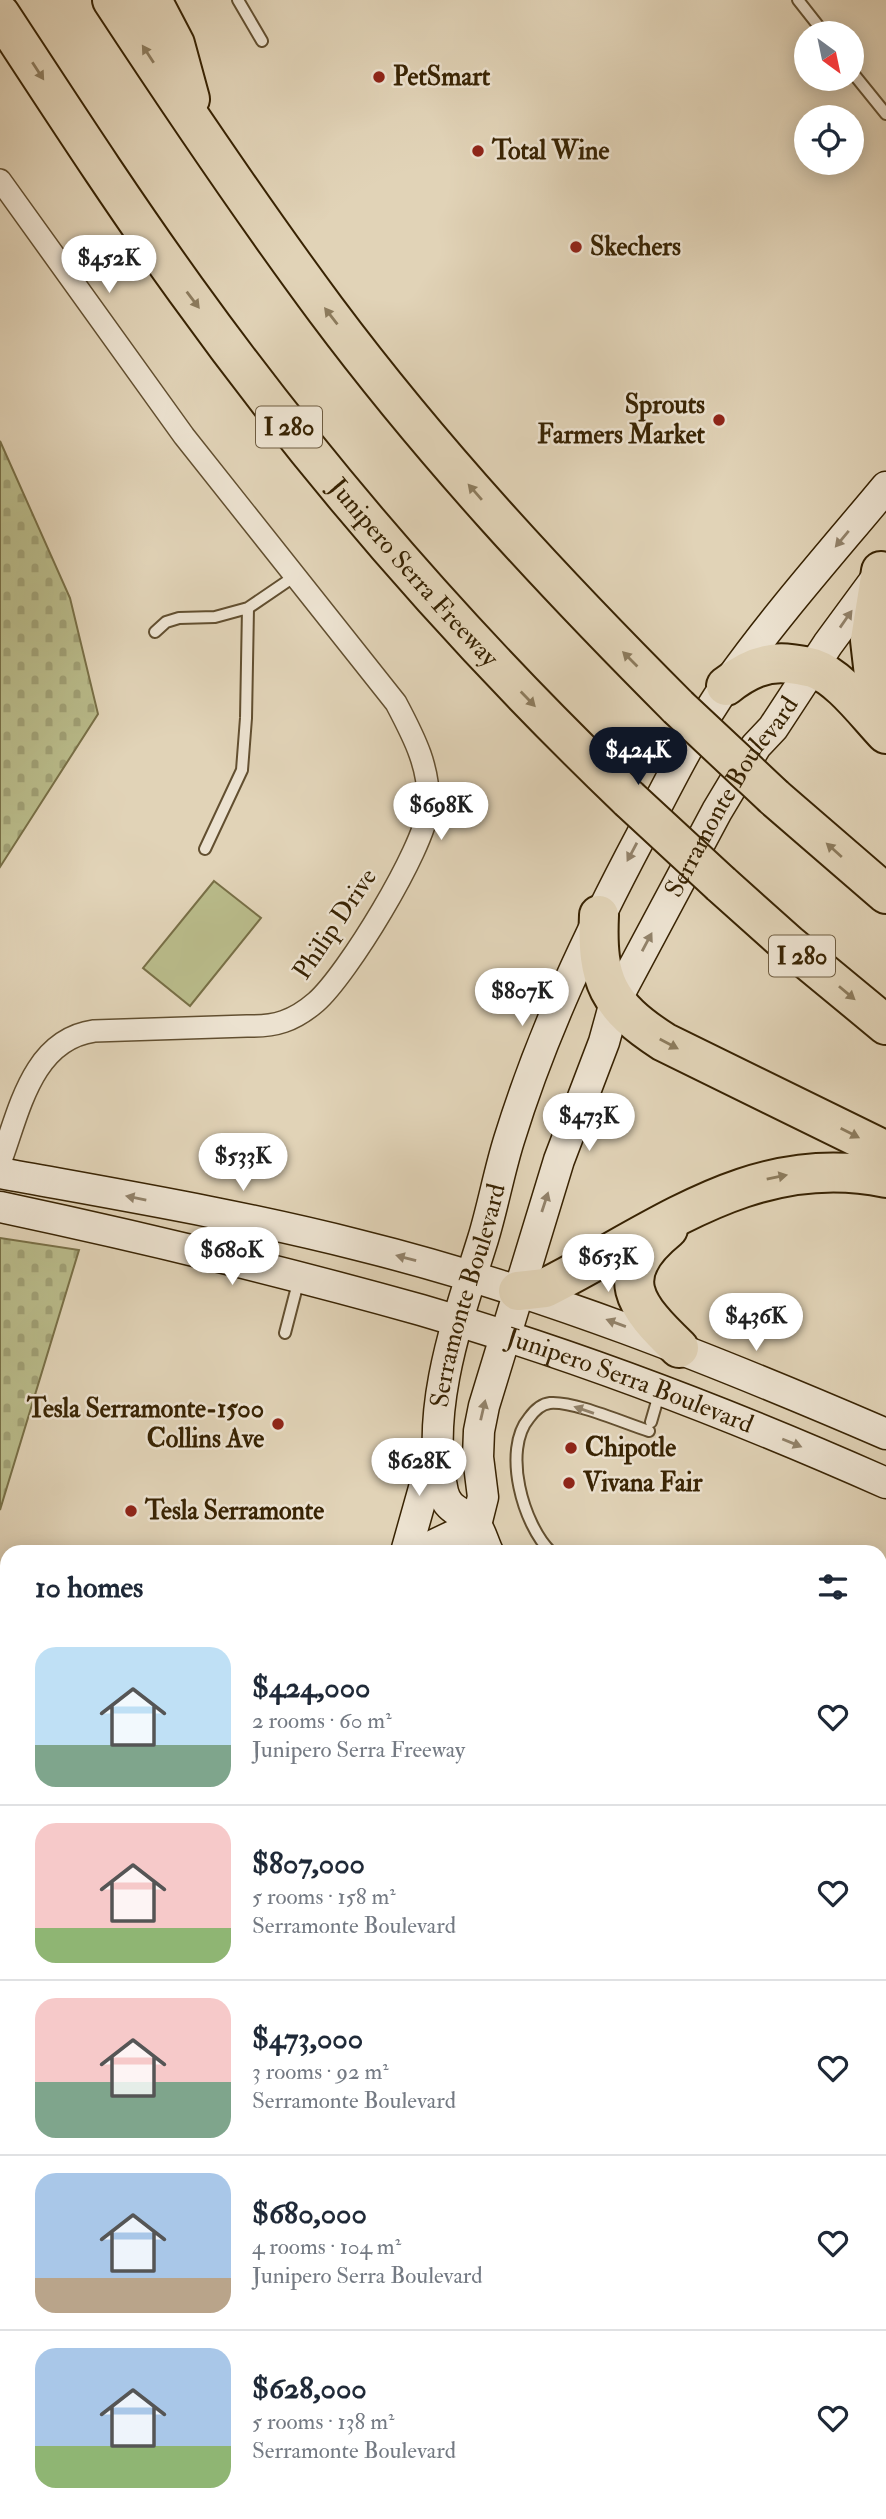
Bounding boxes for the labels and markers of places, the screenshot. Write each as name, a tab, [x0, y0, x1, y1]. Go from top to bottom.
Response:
place label: PetSmart	[393, 61, 491, 93]
marker: PetSmart	[371, 69, 387, 85]
place label: Total Wine	[491, 135, 610, 167]
marker: Total Wine	[470, 143, 486, 159]
place label: Skechers	[590, 231, 681, 263]
pin: $452K	[60, 236, 158, 295]
marker: Skechers	[568, 239, 584, 255]
place label: Sprouts Farmers Market	[537, 389, 706, 451]
marker: Sprouts Farmers Market	[711, 412, 727, 428]
pin: $424K	[589, 728, 687, 787]
pin: $698K	[392, 782, 490, 842]
pin: $807K	[473, 968, 571, 1028]
pin: $473K	[540, 1094, 638, 1153]
pin: $533K	[194, 1134, 292, 1193]
pin: $680K	[183, 1228, 281, 1287]
pin: $653K	[559, 1234, 657, 1294]
pin: $436K	[707, 1294, 805, 1353]
place label: Tesla Serramonte-1500 Collins Ave	[26, 1393, 264, 1455]
marker: Tesla Serramonte-1500 Collins Ave	[270, 1416, 286, 1432]
place label: Chipotle	[585, 1432, 676, 1465]
pin: $628K	[370, 1438, 468, 1498]
marker: Chipotle	[563, 1440, 579, 1456]
place label: Vivana Fair	[582, 1467, 703, 1499]
marker: Vivana Fair	[561, 1475, 577, 1491]
place label: Tesla Serramonte	[144, 1495, 324, 1527]
marker: Tesla Serramonte	[123, 1503, 139, 1519]

